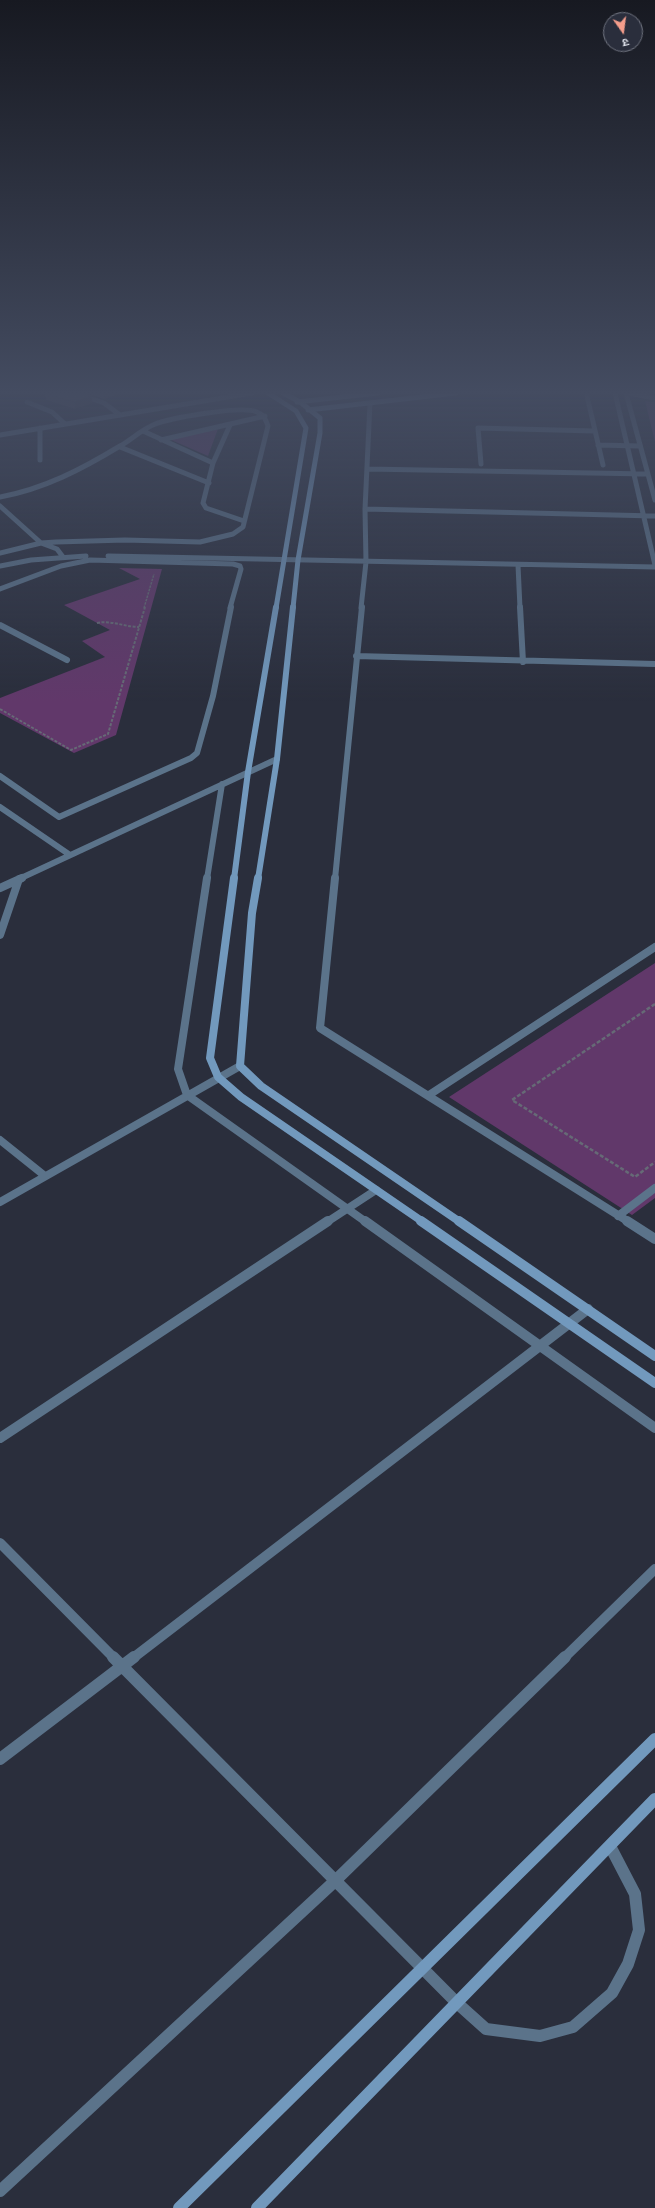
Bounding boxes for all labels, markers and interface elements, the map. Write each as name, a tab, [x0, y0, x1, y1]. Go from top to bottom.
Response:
north arrow	[603, 12, 643, 52]
text: उ	[621, 35, 630, 50]

